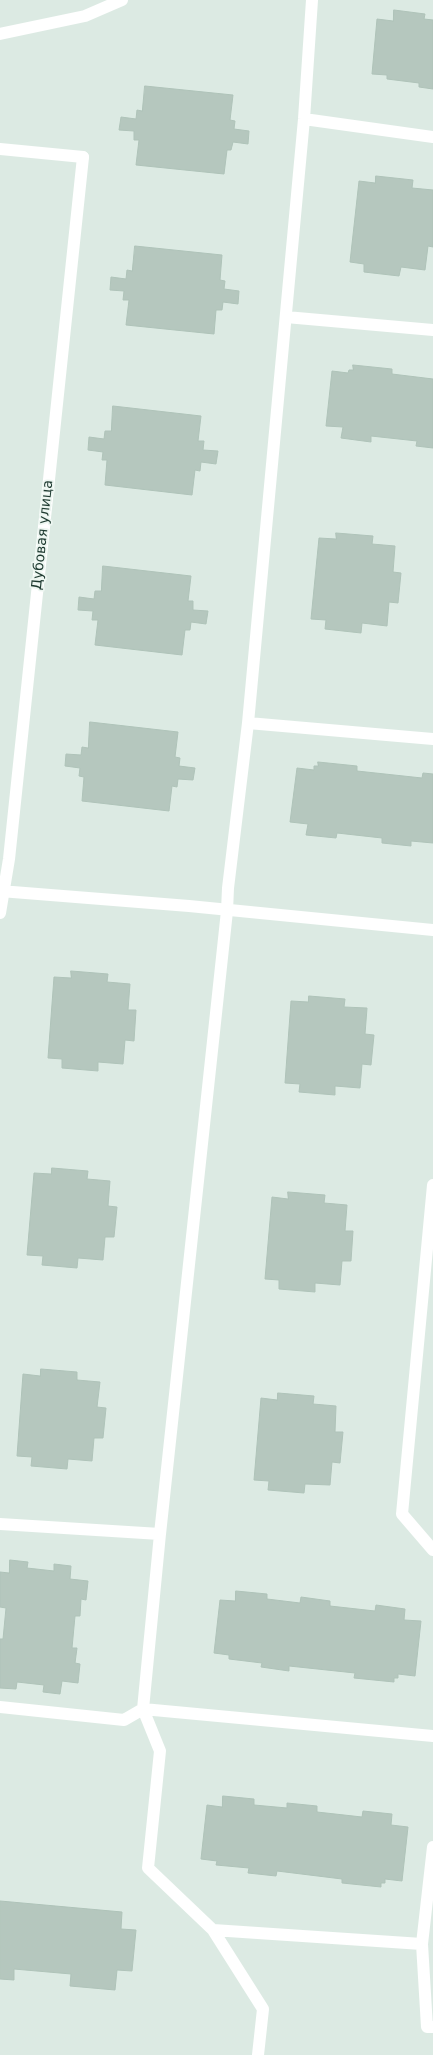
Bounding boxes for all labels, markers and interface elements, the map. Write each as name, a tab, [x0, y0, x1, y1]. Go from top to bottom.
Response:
street label: Дубовая улица	[29, 479, 57, 591]

